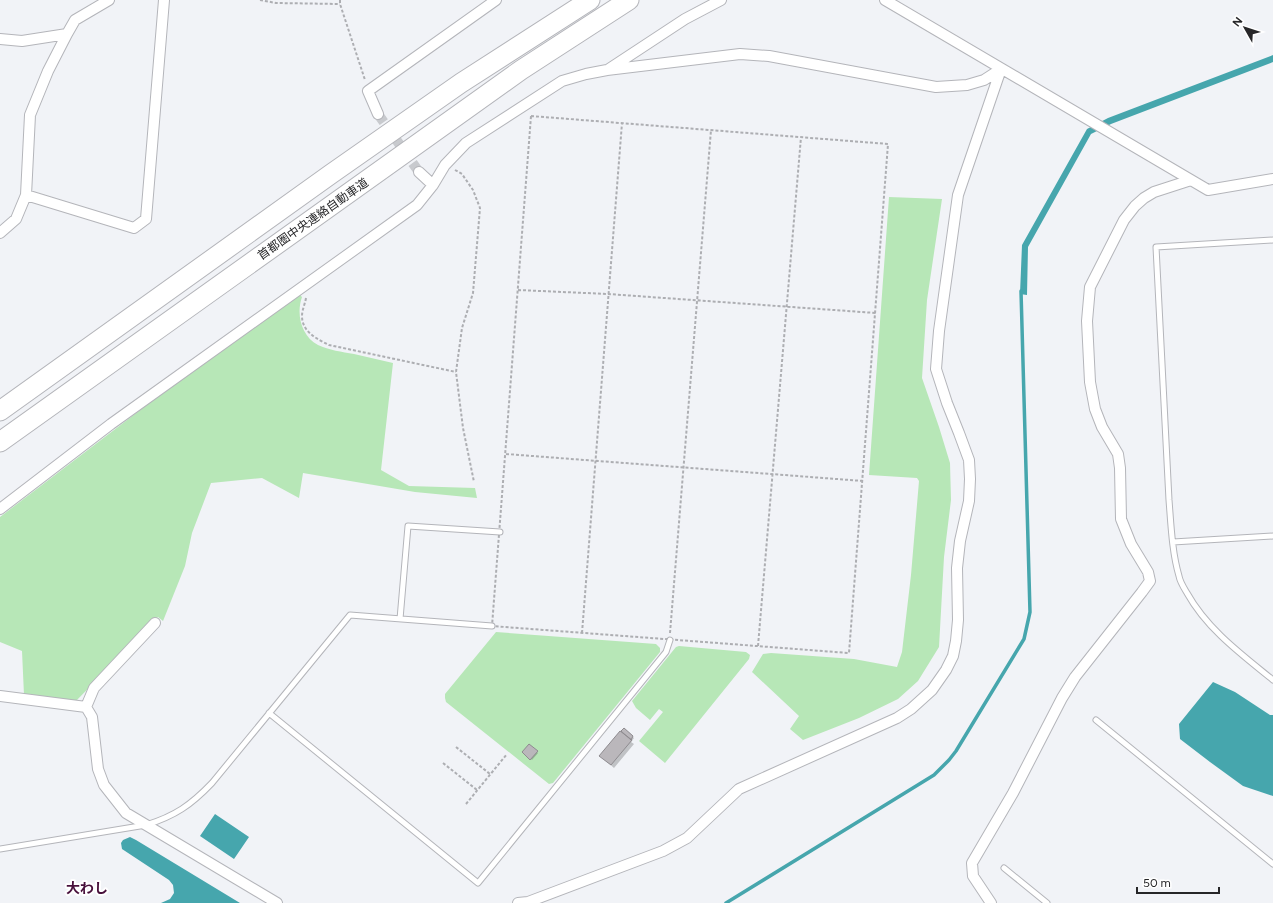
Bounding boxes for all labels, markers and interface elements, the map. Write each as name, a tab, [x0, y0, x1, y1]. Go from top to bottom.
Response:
north arrow	[1225, 8, 1265, 48]
text: N	[1230, 15, 1245, 29]
street label: 首都圏中央連絡自動車道	[255, 175, 371, 263]
scale bar	[1137, 869, 1219, 895]
text: 50 m	[1143, 876, 1171, 890]
district label: 大わし	[66, 880, 108, 897]

